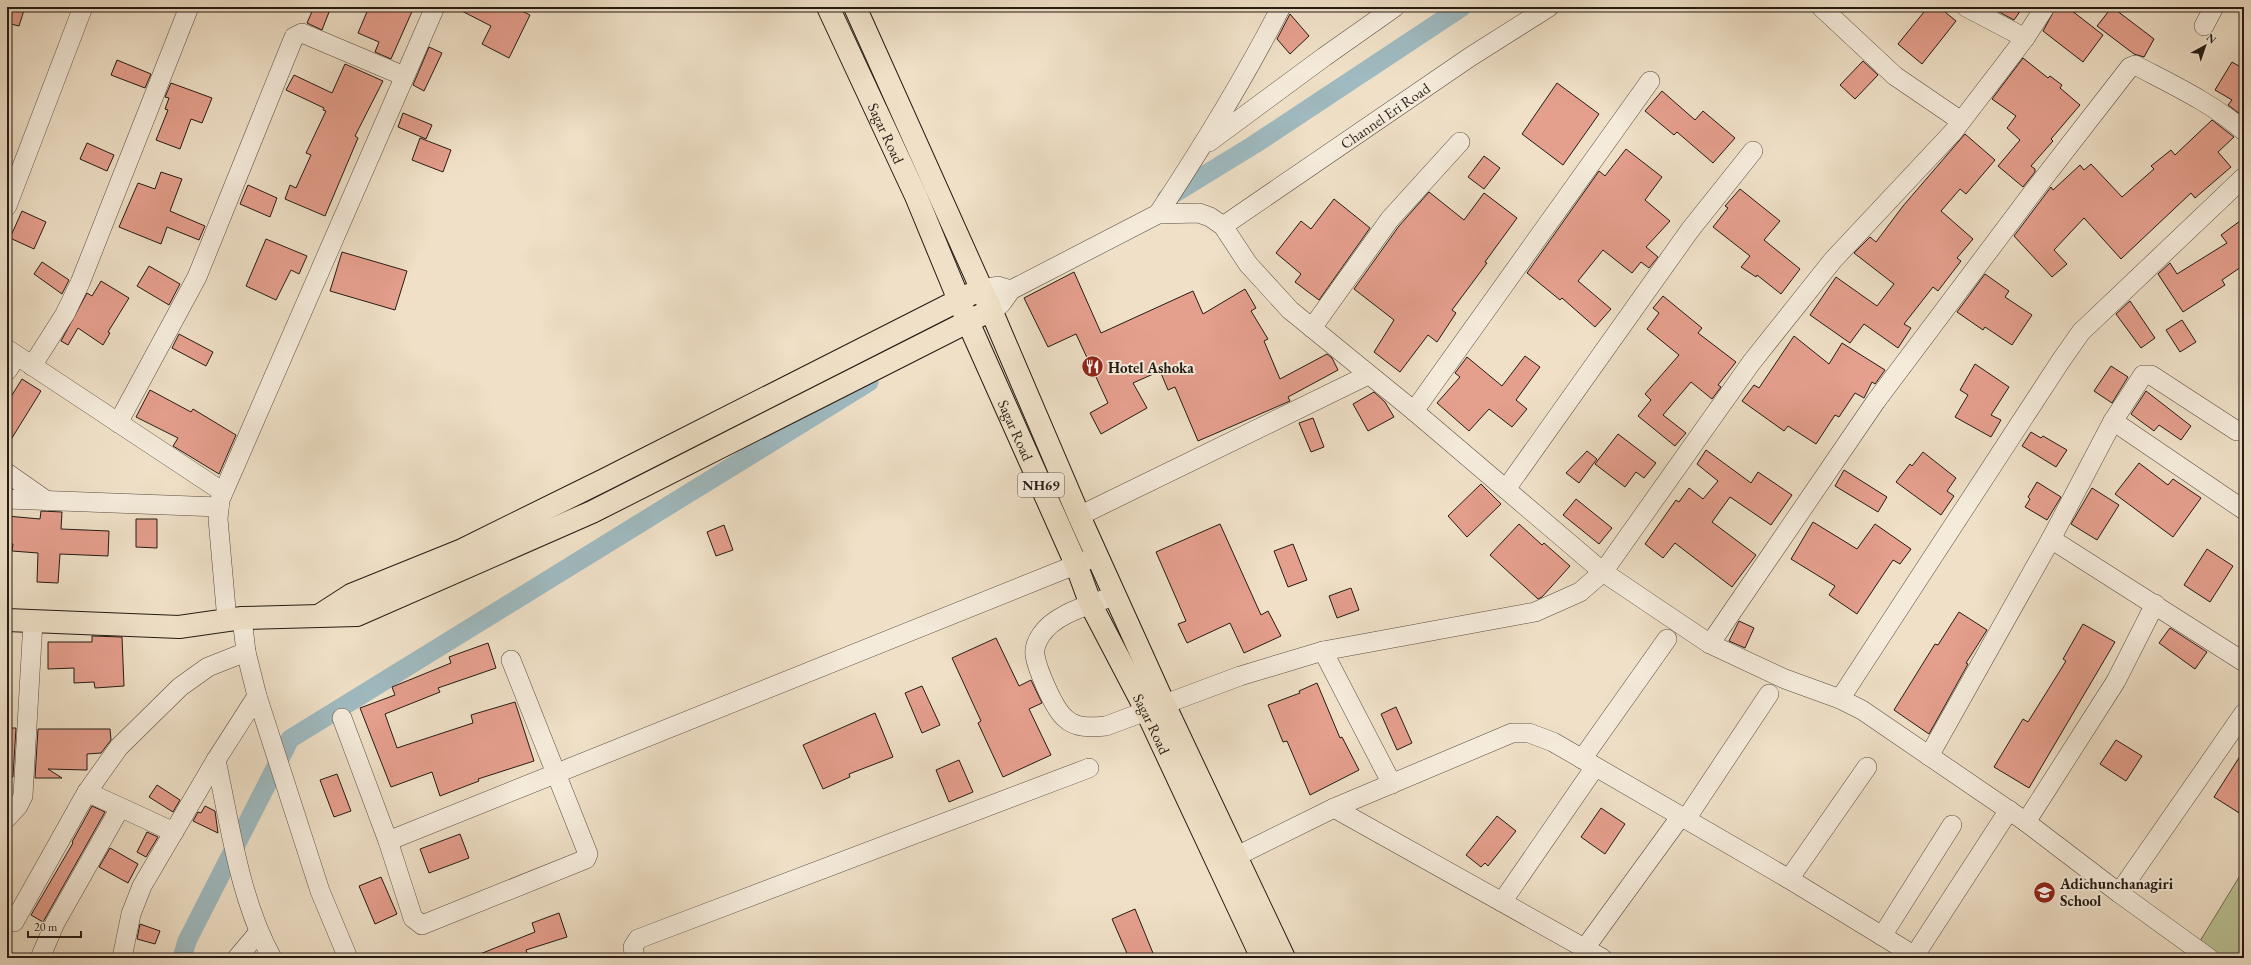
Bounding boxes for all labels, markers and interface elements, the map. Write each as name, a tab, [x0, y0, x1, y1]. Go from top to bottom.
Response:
north arrow	[2185, 26, 2225, 66]
text: N	[2204, 30, 2219, 47]
street label: Channel Eri Road	[1336, 78, 1434, 153]
street label: Sagar Road	[864, 100, 909, 167]
restaurant icon: Hotel Ashoka	[1079, 354, 1105, 380]
place label: Hotel Ashoka	[1108, 358, 1194, 377]
street label: Sagar Road	[994, 396, 1038, 464]
road number: NH69	[1018, 473, 1064, 497]
street label: Sagar Road	[1129, 690, 1175, 757]
place label: Adichunchanagiri School	[2059, 874, 2174, 910]
school or university icon: Adichunchanagiri School	[2031, 879, 2057, 905]
scale bar	[28, 913, 81, 939]
text: 20 m	[34, 919, 58, 935]

